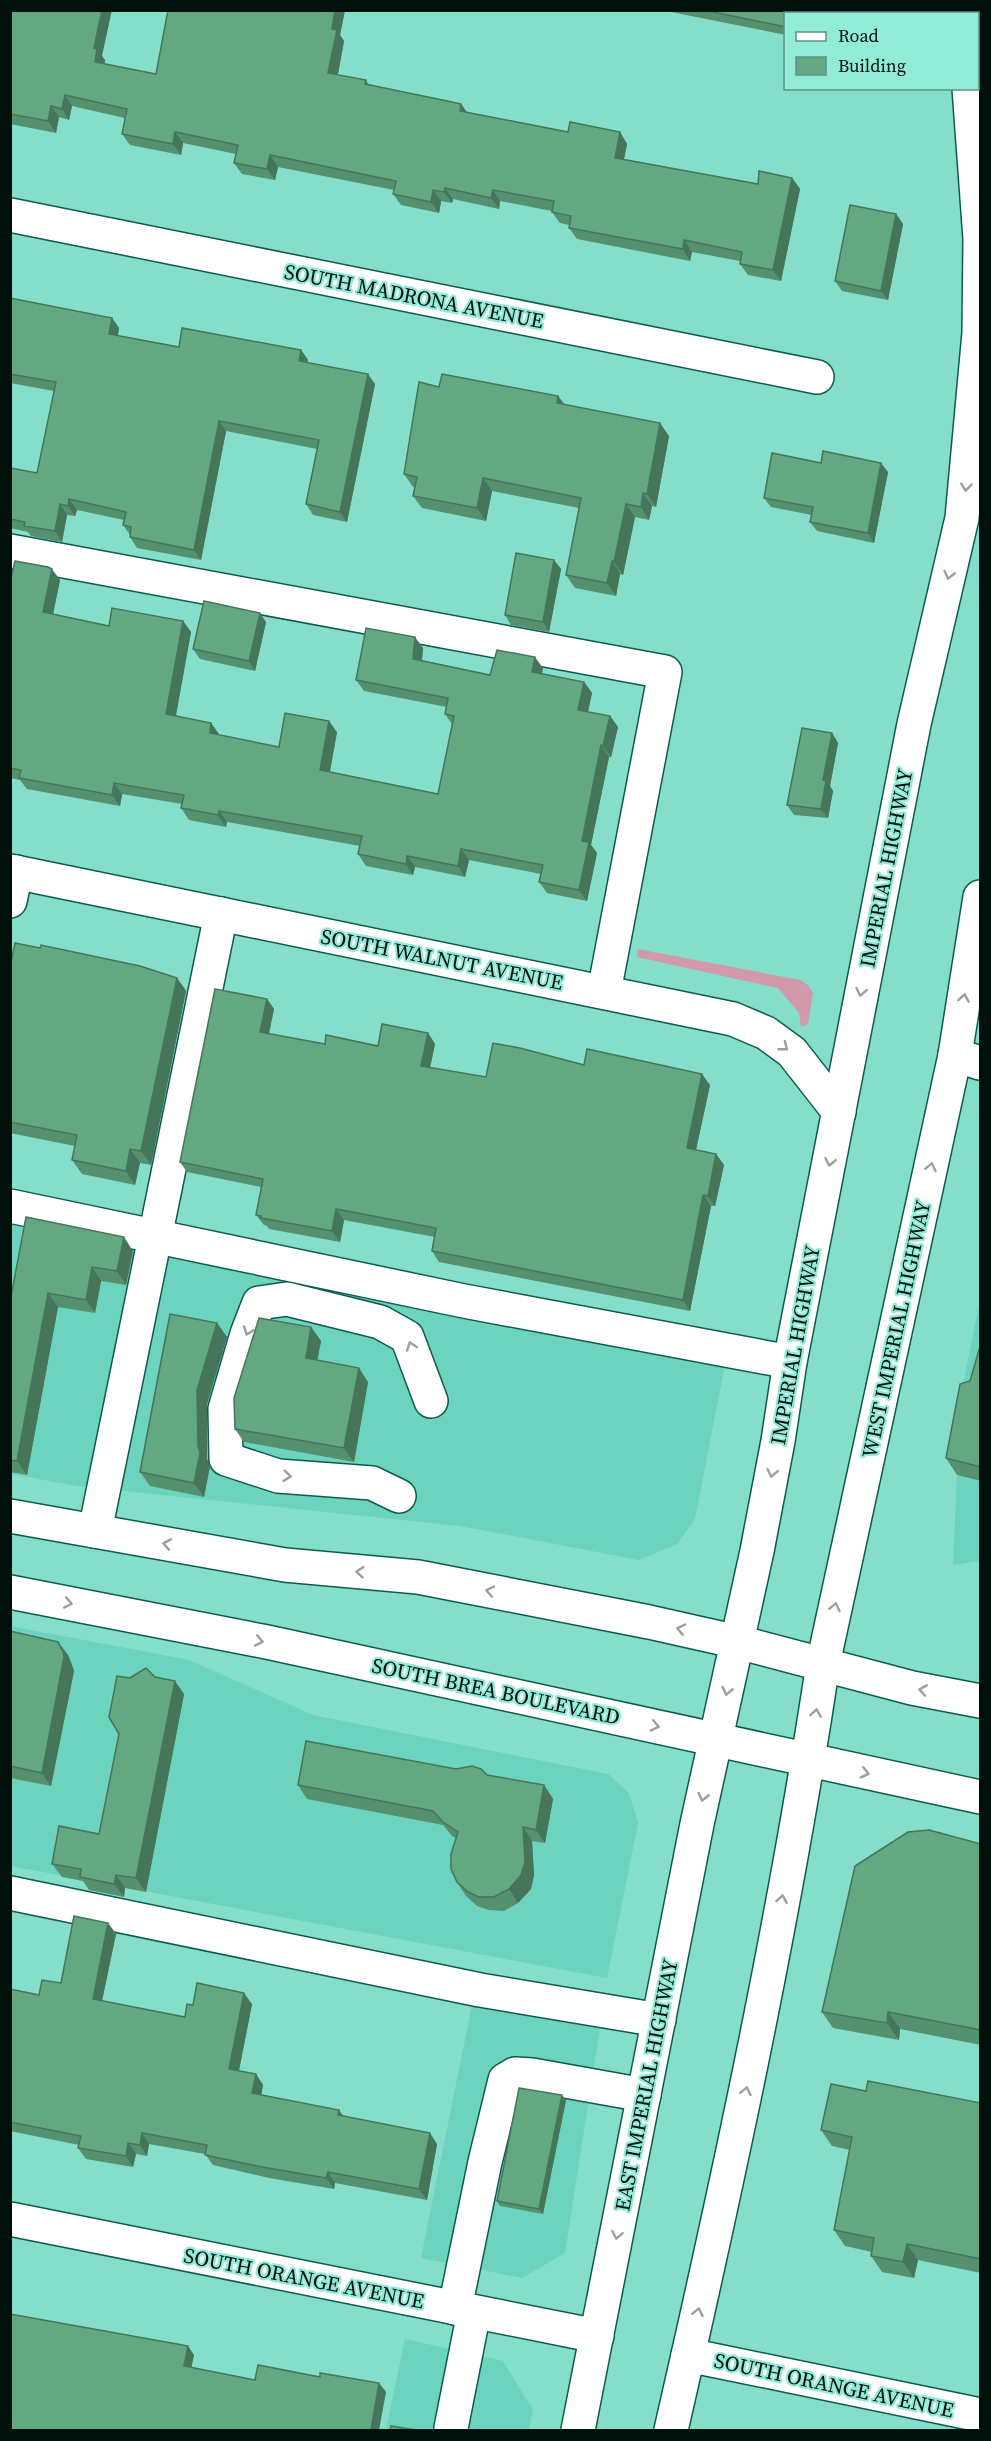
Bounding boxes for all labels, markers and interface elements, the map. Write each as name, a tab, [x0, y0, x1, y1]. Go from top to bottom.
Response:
legend	[784, 12, 979, 90]
text: Road	[838, 23, 879, 48]
text: Building	[838, 53, 906, 78]
street label: SOUTH MADRONA AVENUE	[282, 257, 546, 335]
one-way arrow	[960, 482, 973, 491]
one-way arrow	[943, 570, 956, 580]
street label: IMPERIAL HIGHWAY	[853, 765, 920, 970]
street label: SOUTH WALNUT AVENUE	[318, 921, 566, 997]
one-way arrow	[855, 987, 868, 997]
one-way arrow	[957, 993, 970, 1003]
one-way arrow	[777, 1039, 788, 1050]
one-way arrow	[824, 1157, 837, 1167]
one-way arrow	[923, 1163, 936, 1173]
street label: WEST IMPERIAL HIGHWAY	[855, 1197, 938, 1460]
street label: IMPERIAL HIGHWAY	[763, 1242, 827, 1447]
one-way arrow	[243, 1325, 256, 1336]
one-way arrow	[405, 1342, 418, 1352]
one-way arrow	[766, 1467, 779, 1477]
one-way arrow	[282, 1469, 291, 1482]
one-way arrow	[162, 1538, 171, 1550]
one-way arrow	[355, 1566, 364, 1579]
one-way arrow	[485, 1585, 495, 1598]
one-way arrow	[63, 1596, 73, 1609]
one-way arrow	[828, 1603, 841, 1613]
one-way arrow	[676, 1623, 686, 1636]
one-way arrow	[254, 1634, 264, 1647]
street label: SOUTH BREA BOULEVARD	[369, 1651, 623, 1731]
one-way arrow	[918, 1685, 928, 1697]
one-way arrow	[721, 1686, 734, 1696]
one-way arrow	[809, 1708, 821, 1717]
one-way arrow	[649, 1719, 659, 1732]
one-way arrow	[860, 1766, 870, 1779]
one-way arrow	[697, 1792, 710, 1802]
one-way arrow	[775, 1894, 788, 1904]
street label: EAST IMPERIAL HIGHWAY	[607, 1956, 685, 2214]
one-way arrow	[739, 2086, 752, 2096]
one-way arrow	[611, 2230, 624, 2240]
street label: SOUTH ORANGE AVENUE	[181, 2240, 427, 2316]
one-way arrow	[690, 2307, 703, 2317]
street label: SOUTH ORANGE AVENUE	[712, 2345, 956, 2425]

